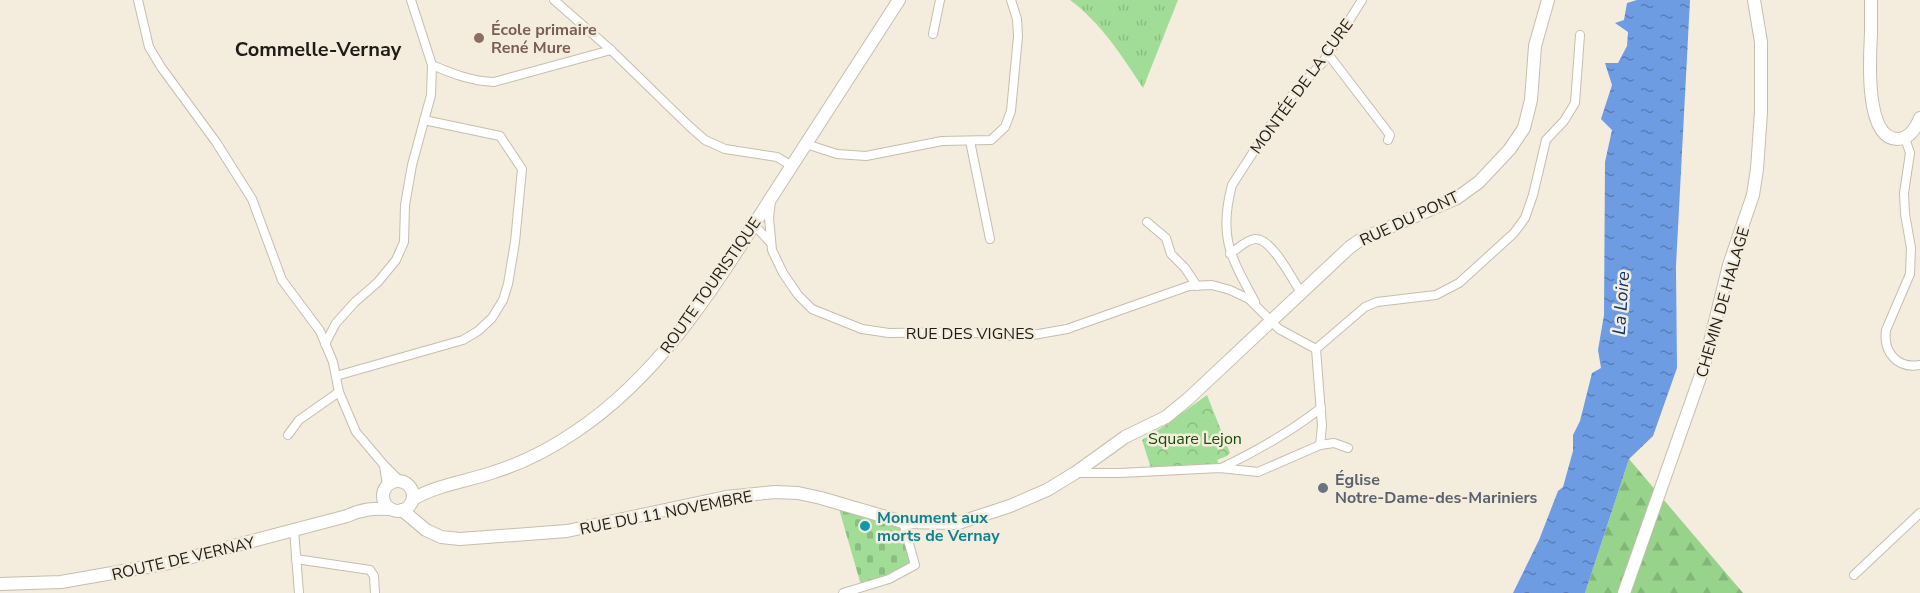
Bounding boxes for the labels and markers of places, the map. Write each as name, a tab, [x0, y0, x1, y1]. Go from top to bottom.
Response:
place label: École primaire René Mure	[491, 19, 597, 59]
marker: École primaire René Mure	[472, 31, 486, 45]
place label: Église Notre-Dame-des-Mariniers	[1335, 469, 1538, 509]
marker: Église Notre-Dame-des-Mariniers	[1316, 481, 1330, 495]
place label: Monument aux morts de Vernay	[877, 507, 1000, 547]
marker: Monument aux morts de Vernay	[858, 519, 872, 533]

